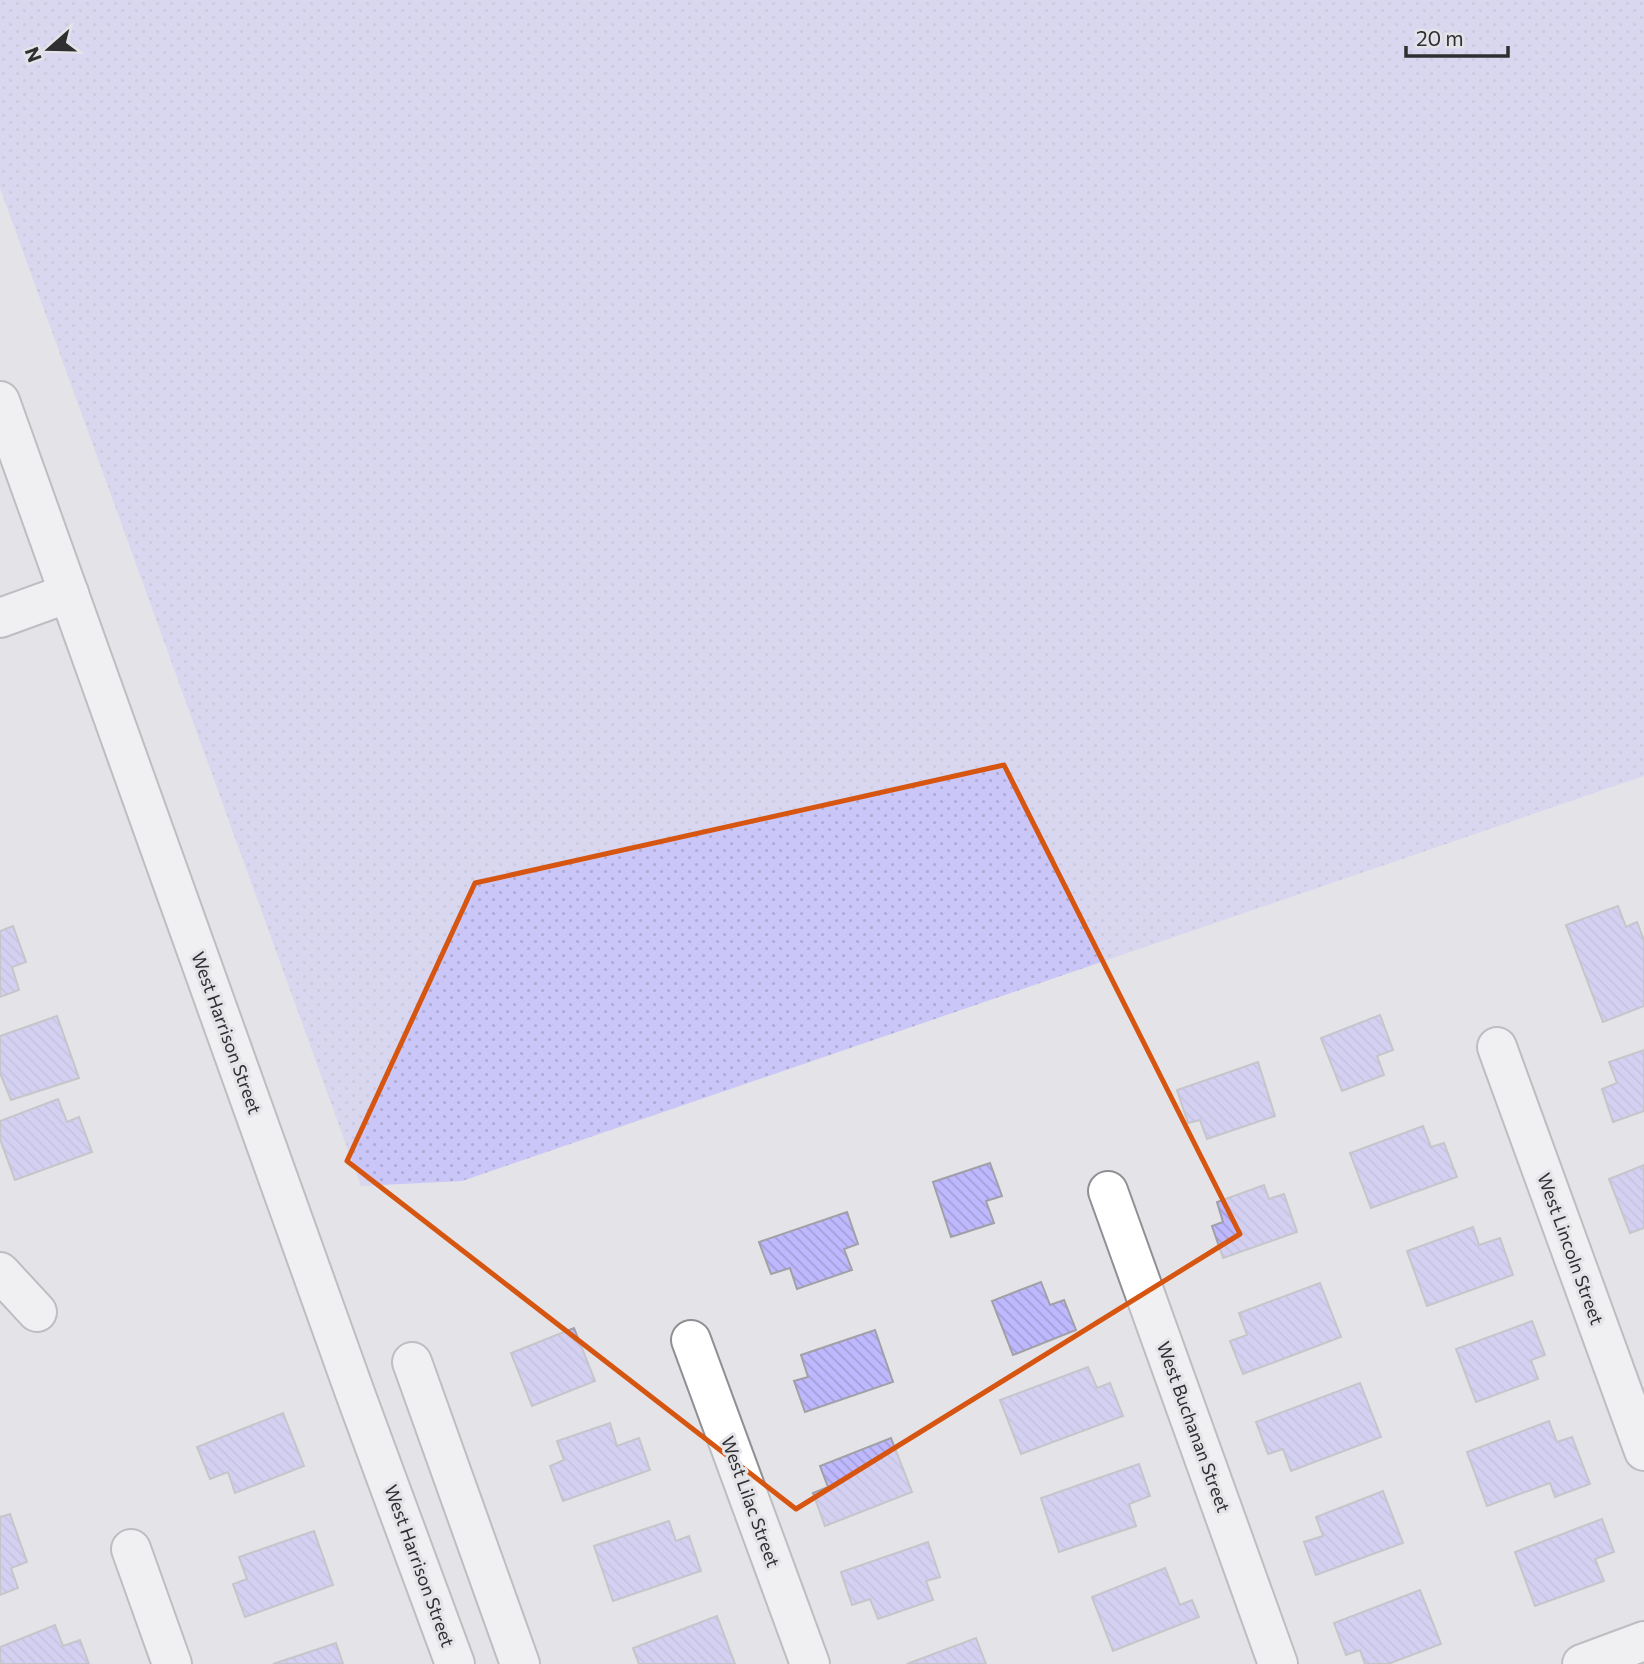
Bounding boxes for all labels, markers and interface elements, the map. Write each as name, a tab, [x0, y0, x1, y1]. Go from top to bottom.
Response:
north arrow	[14, 14, 84, 84]
scale bar	[1406, 14, 1508, 58]
text: 20 m	[1416, 25, 1464, 50]
text: N	[19, 44, 46, 66]
street label: West Harrison Street	[187, 949, 267, 1117]
street label: West Lincoln Street	[1533, 1170, 1609, 1327]
street label: West Buchanan Street	[1153, 1338, 1235, 1515]
street label: West Lilac Street	[717, 1433, 785, 1570]
street label: West Harrison Street	[380, 1482, 460, 1650]

